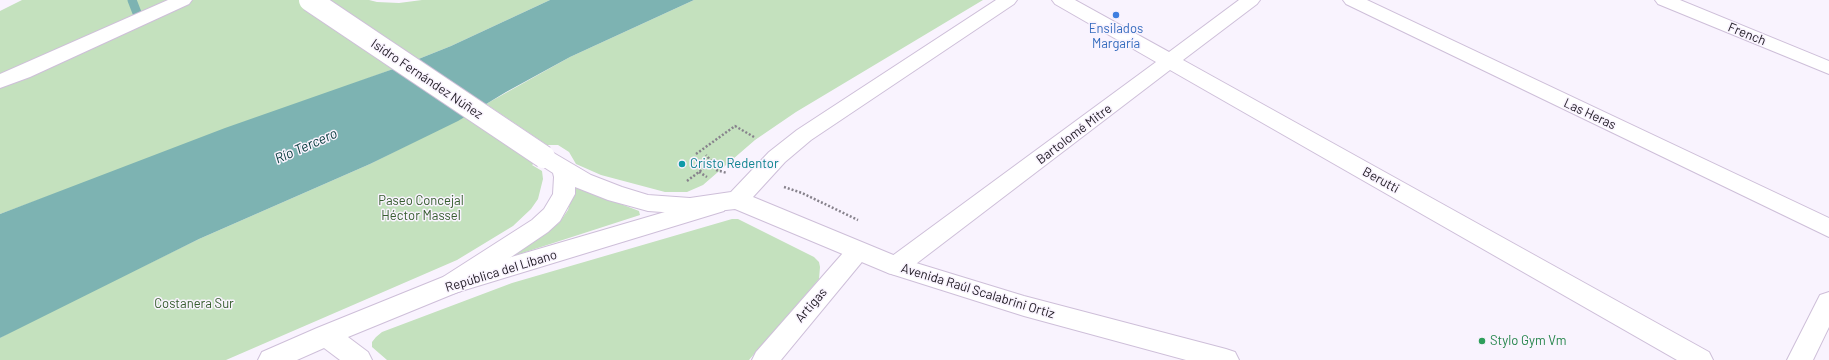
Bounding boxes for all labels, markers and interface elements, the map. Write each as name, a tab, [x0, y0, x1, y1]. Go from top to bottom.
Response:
marker: Ensilados Margaría	[1111, 10, 1121, 20]
street label: French	[1726, 19, 1768, 49]
place label: Ensilados Margaría	[1089, 21, 1143, 52]
street label: Isidro Fernández Núñez	[368, 36, 486, 122]
street label: Las Heras	[1561, 95, 1619, 133]
street label: Bartolomé Mitre	[1033, 101, 1115, 167]
water label: Río Tercero	[272, 125, 340, 167]
place label: Cristo Redentor	[690, 156, 779, 172]
marker: Cristo Redentor	[677, 159, 687, 169]
street label: Berutti	[1360, 164, 1402, 196]
park label: Paseo Concejal Héctor Massel	[378, 193, 464, 224]
street label: República del Líbano	[443, 247, 559, 295]
street label: Avenida Raúl Scalabrini Ortiz	[899, 260, 1057, 322]
street label: Artigas	[792, 285, 830, 325]
park label: Costanera Sur	[154, 296, 234, 312]
place label: Stylo Gym Vm	[1490, 333, 1567, 349]
marker: Stylo Gym Vm	[1477, 336, 1487, 346]

